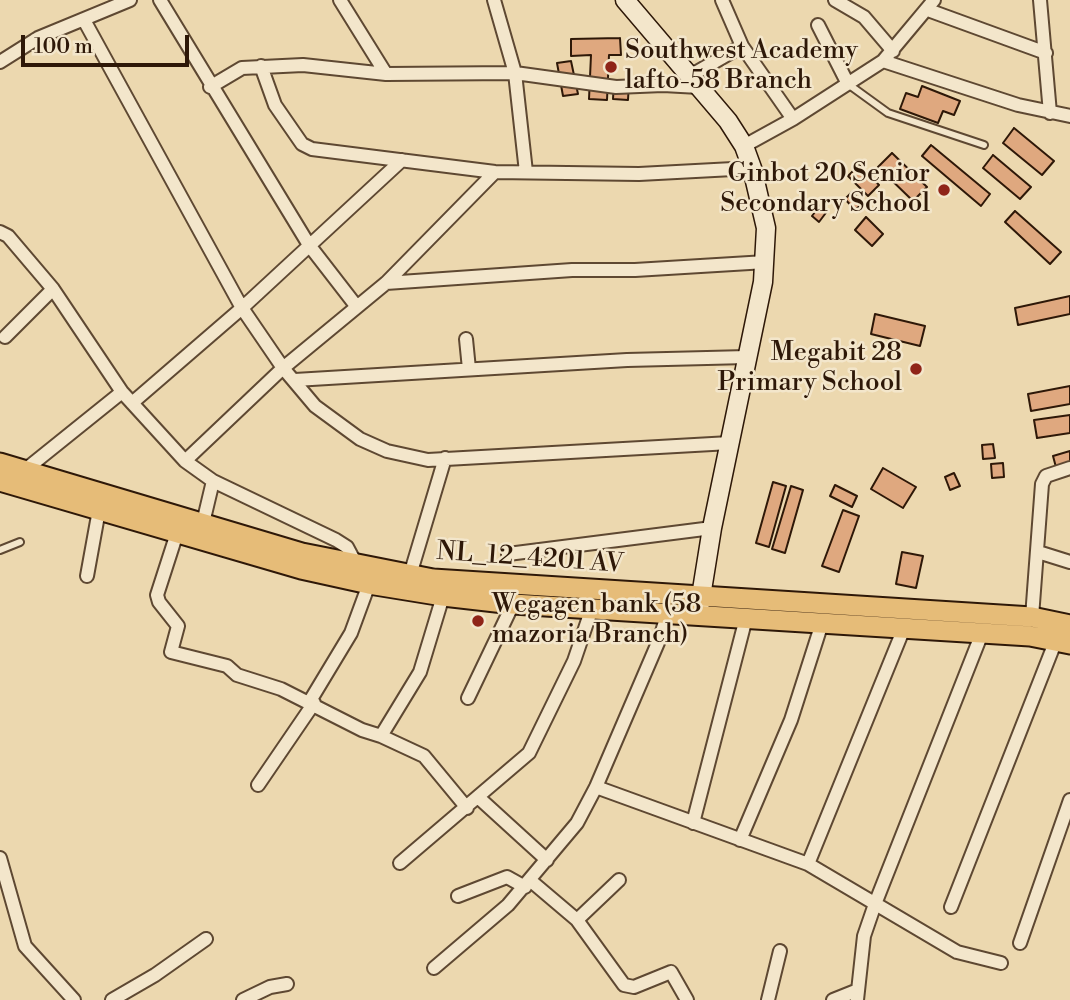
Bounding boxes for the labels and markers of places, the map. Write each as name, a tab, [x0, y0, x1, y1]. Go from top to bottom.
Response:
place label: Southwest Academy lafto-58 Branch	[625, 36, 858, 98]
marker: Southwest Academy lafto-58 Branch	[603, 59, 619, 75]
place label: Ginbot 20 Senior Secondary School	[720, 159, 930, 220]
marker: Ginbot 20 Senior Secondary School	[936, 182, 952, 198]
place label: Megabit 28 Primary School	[718, 338, 902, 400]
marker: Megabit 28 Primary School	[908, 361, 924, 377]
place label: Wegagen bank (58 mazoria Branch)	[492, 590, 702, 652]
marker: Wegagen bank (58 mazoria Branch)	[470, 613, 486, 629]

